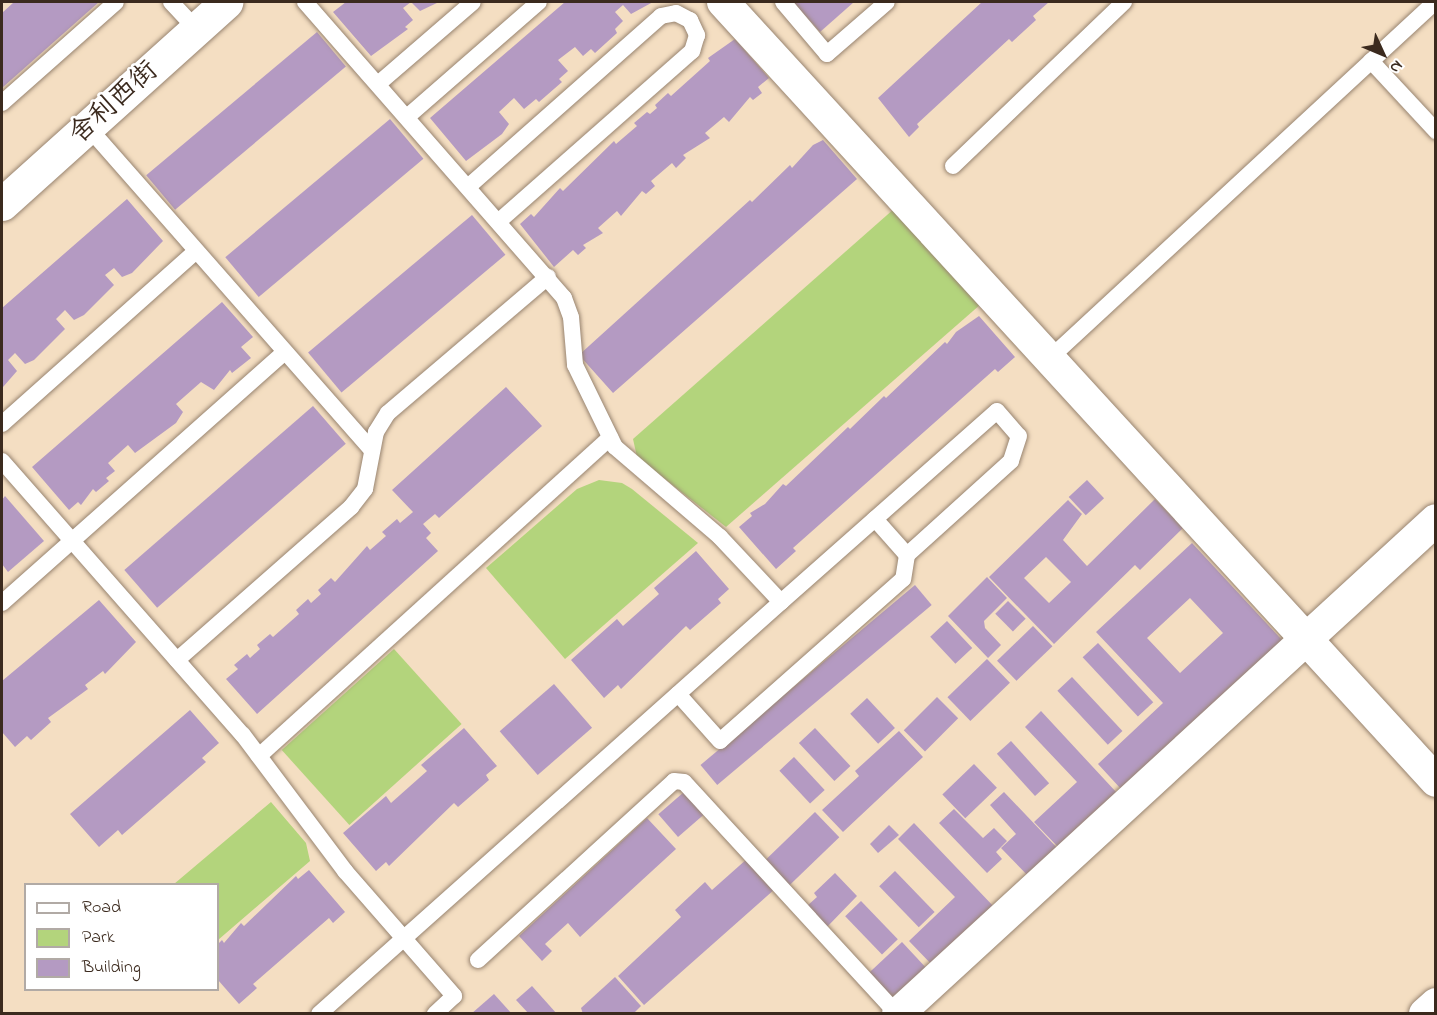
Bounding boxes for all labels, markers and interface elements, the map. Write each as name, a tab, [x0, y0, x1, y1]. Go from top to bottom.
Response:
north arrow	[1353, 24, 1413, 84]
text: N	[1384, 54, 1408, 79]
street label: 舍利西街	[63, 55, 165, 151]
legend	[24, 883, 219, 991]
text: Road	[82, 895, 121, 921]
text: Park	[82, 925, 115, 951]
text: Building	[82, 955, 141, 981]

